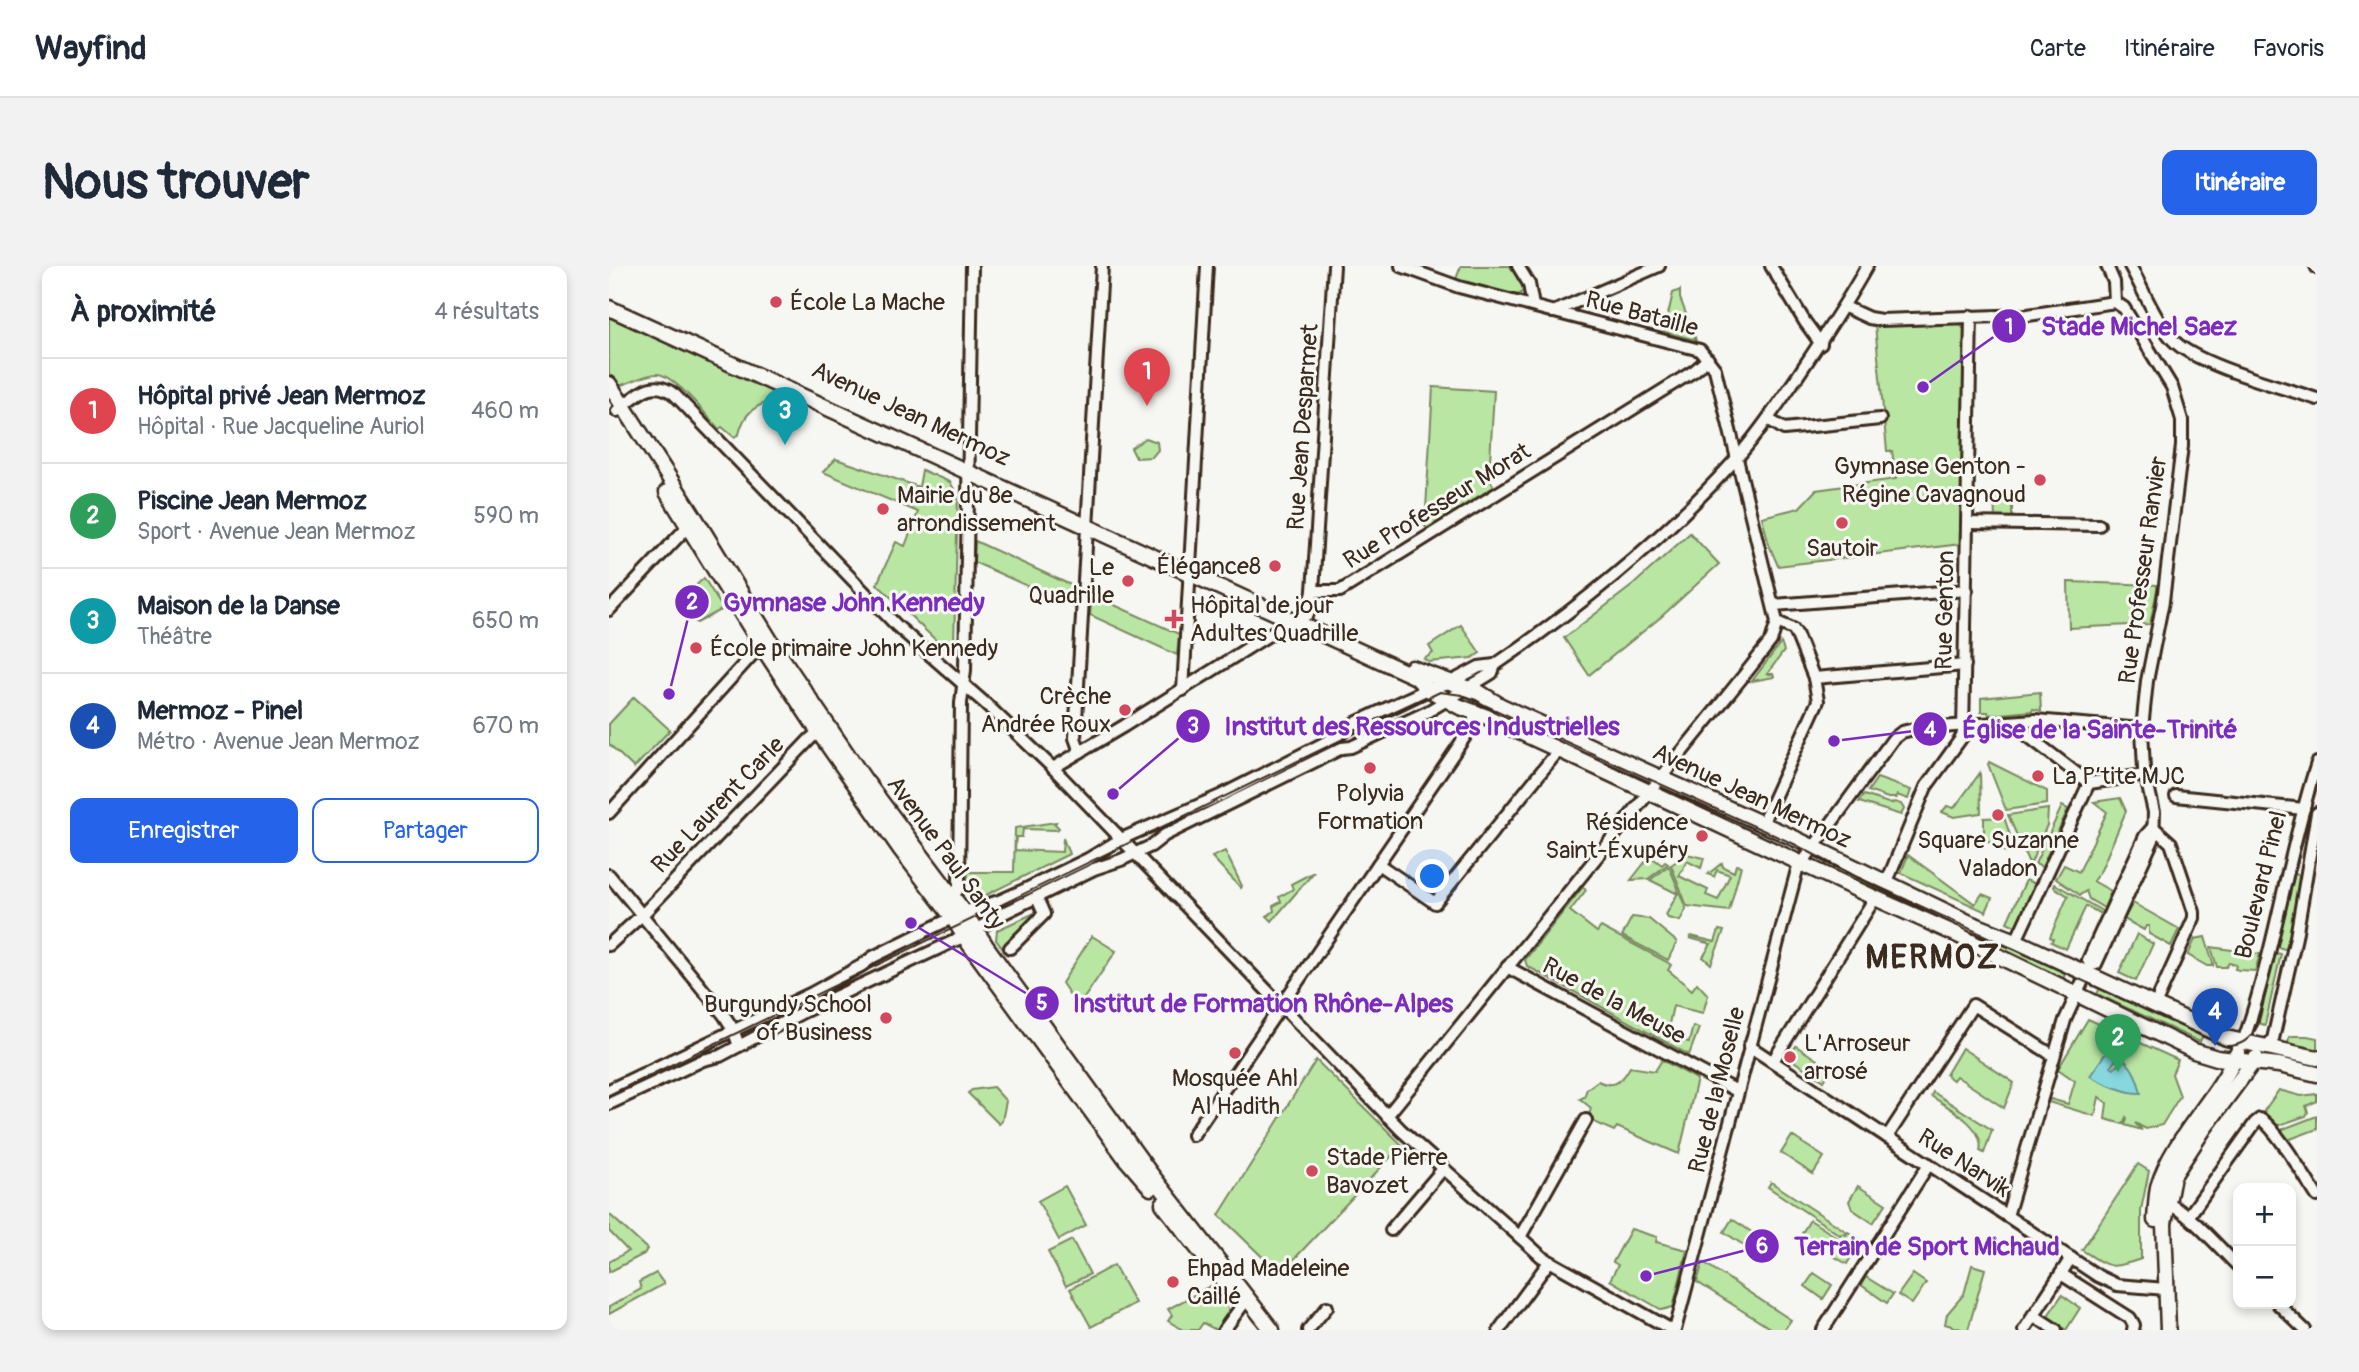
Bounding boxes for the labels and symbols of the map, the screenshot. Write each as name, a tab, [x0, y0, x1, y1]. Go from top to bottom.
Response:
street label: Rue Bataille	[1583, 285, 1702, 343]
place label: École La Mache	[790, 288, 945, 317]
marker: École La Mache	[768, 294, 784, 310]
callout: Stade Michel Saez	[1992, 303, 2251, 350]
text: Stade Michel Saez	[2041, 311, 2238, 343]
text: 1	[2005, 314, 2013, 341]
street label: Rue Jean Desparmet	[1281, 322, 1325, 531]
pin: 1	[1124, 348, 1170, 406]
street label: Avenue Jean Mermoz	[807, 355, 1015, 473]
pin: 3	[762, 387, 808, 445]
street label: Rue Professeur Morat	[1338, 437, 1536, 575]
place label: Gymnase Genton - Régine Cavagnoud	[1834, 452, 2026, 509]
street label: Rue Professeur Ranvier	[2113, 454, 2173, 686]
marker: Gymnase Genton - Régine Cavagnoud	[2032, 472, 2048, 488]
place label: Mairie du 8e arrondissement	[897, 481, 1056, 538]
marker: Mairie du 8e arrondissement	[875, 501, 891, 517]
marker: Sautoir	[1834, 515, 1850, 531]
place label: Sautoir	[1806, 534, 1878, 563]
street label: Rue Genton	[1929, 550, 1961, 670]
place label: Élégance8	[1157, 552, 1261, 581]
place label: Le Quadrille	[1028, 553, 1114, 610]
marker: Élégance8	[1267, 558, 1283, 574]
marker: Le Quadrille	[1120, 573, 1136, 589]
callout: Gymnase John Kennedy	[674, 578, 999, 625]
text: Gymnase John Kennedy	[723, 587, 986, 619]
text: 2	[686, 589, 698, 616]
place label: Hôpital de jour Adultes Quadrille	[1190, 591, 1358, 648]
marker: Hôpital de jour Adultes Quadrille	[1164, 609, 1184, 629]
place label: École primaire John Kennedy	[710, 634, 998, 663]
marker: École primaire John Kennedy	[688, 640, 704, 656]
place label: Crèche Andrée Roux	[981, 682, 1111, 739]
marker: Crèche Andrée Roux	[1117, 702, 1133, 718]
callout: Institut des Ressources Industrielles	[1175, 702, 1633, 749]
callout: Église de la Sainte-Trinité	[1913, 706, 2251, 753]
text: Institut des Ressources Industrielles	[1224, 711, 1620, 743]
text: 3	[1187, 713, 1199, 740]
text: Église de la Sainte-Trinité	[1962, 714, 2238, 746]
text: 4	[1924, 717, 1937, 744]
street label: Rue Laurent Carle	[645, 730, 791, 879]
street label: Avenue Jean Mermoz	[1648, 737, 1856, 855]
marker: Polyvia Formation	[1362, 760, 1378, 776]
place label: La P’tite MJC	[2052, 762, 2185, 791]
marker: La P’tite MJC	[2030, 768, 2046, 784]
street label: Avenue Paul Santy	[881, 771, 1011, 935]
place label: Polyvia Formation	[1317, 779, 1423, 836]
marker: Square Suzanne Valadon	[1990, 807, 2006, 823]
place label: Résidence Saint-Éxupéry	[1545, 808, 1688, 865]
street label: Boulevard Pinel	[2229, 808, 2293, 962]
place label: Square Suzanne Valadon	[1917, 826, 2079, 883]
marker: Résidence Saint-Éxupéry	[1694, 828, 1710, 844]
your location	[1415, 859, 1449, 893]
district label: MERMOZ	[1865, 938, 2001, 978]
street label: Rue de la Meuse	[1537, 951, 1691, 1051]
callout: Institut de Formation Rhône-Alpes	[1024, 979, 1468, 1026]
text: Institut de Formation Rhône-Alpes	[1073, 988, 1454, 1020]
pin: 4	[2192, 988, 2238, 1046]
place label: Burgundy School of Business	[704, 990, 872, 1047]
text: 5	[1036, 990, 1048, 1017]
street label: Rue de la Moselle	[1682, 1004, 1752, 1176]
marker: Burgundy School of Business	[878, 1010, 894, 1026]
pin: 2	[2095, 1014, 2141, 1072]
place label: L'Arroseur arrosé	[1804, 1029, 1911, 1086]
marker: Mosquée Ahl Al Hadith	[1227, 1045, 1243, 1061]
marker: L'Arroseur arrosé	[1782, 1049, 1798, 1065]
place label: Mosquée Ahl Al Hadith	[1172, 1064, 1298, 1121]
street label: Rue Narvik	[1912, 1123, 2016, 1203]
place label: Stade Pierre Bavozet	[1326, 1143, 1448, 1200]
marker: Stade Pierre Bavozet	[1304, 1163, 1320, 1179]
callout: Terrain de Sport Michaud	[1745, 1222, 2073, 1269]
text: Terrain de Sport Michaud	[1793, 1231, 2060, 1263]
text: 6	[1756, 1233, 1768, 1260]
place label: Ehpad Madeleine Caillé	[1187, 1254, 1350, 1311]
marker: Ehpad Madeleine Caillé	[1165, 1274, 1181, 1290]

